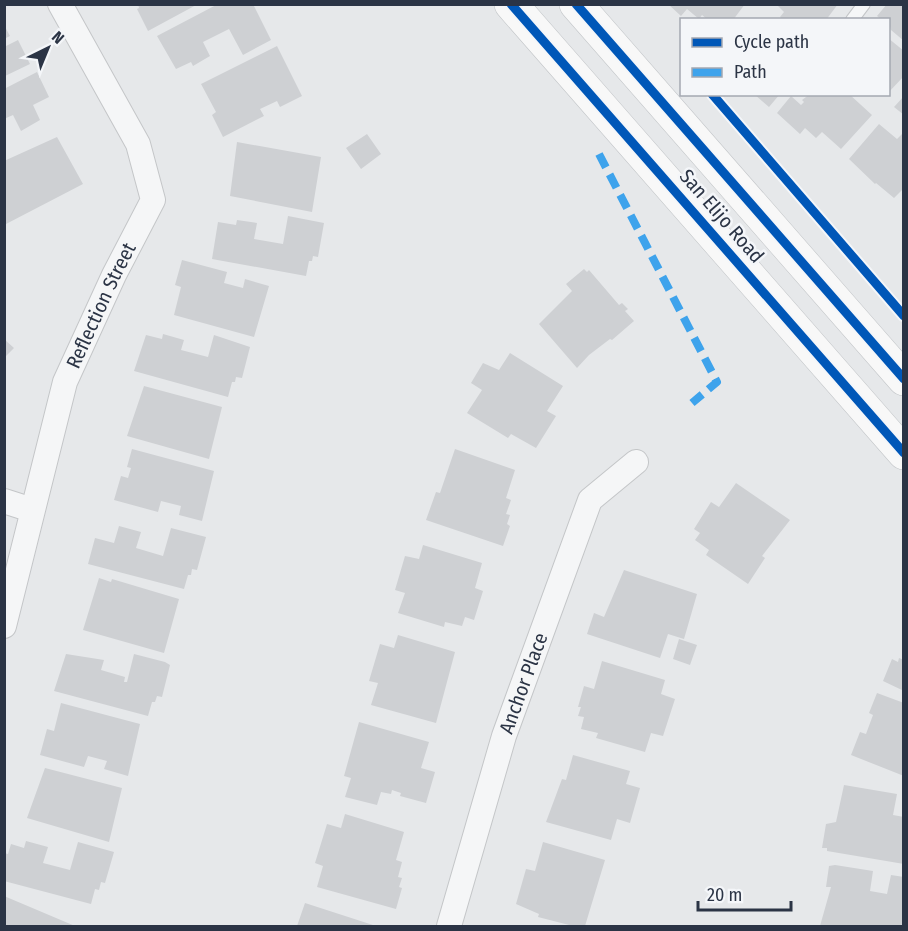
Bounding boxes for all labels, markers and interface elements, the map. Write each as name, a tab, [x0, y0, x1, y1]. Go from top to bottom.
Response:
north arrow	[18, 18, 78, 78]
legend	[680, 18, 890, 96]
text: N	[48, 27, 68, 48]
text: Cycle path	[734, 31, 809, 53]
text: Path	[734, 61, 767, 83]
street label: San Elijo Road	[675, 164, 769, 268]
street label: Reflection Street	[61, 238, 141, 372]
street label: Anchor Place	[494, 629, 553, 737]
scale bar	[698, 874, 791, 912]
text: 20 m	[707, 884, 742, 906]

